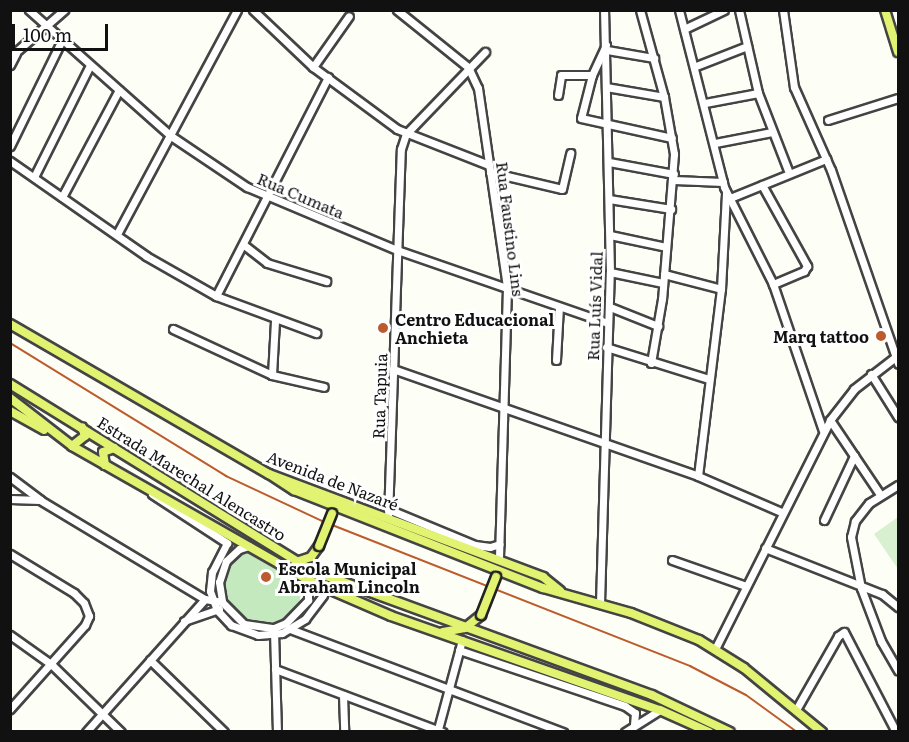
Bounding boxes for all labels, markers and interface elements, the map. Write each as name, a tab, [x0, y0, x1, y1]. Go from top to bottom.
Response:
scale bar	[15, 12, 111, 50]
text: 100 m	[23, 21, 72, 48]
street label: Rua Faustino Lins	[493, 161, 529, 297]
street label: Rua Cumata	[255, 168, 347, 222]
street label: Rua Luís Vidal	[582, 251, 606, 361]
place label: Centro Educacional Anchieta	[395, 309, 554, 347]
marker: Centro Educacional Anchieta	[376, 321, 390, 335]
place label: Marq tattoo	[773, 326, 869, 346]
marker: Marq tattoo	[874, 329, 888, 343]
street label: Rua Tapuia	[368, 353, 390, 439]
street label: Estrada Marechal Alencastro	[94, 412, 290, 544]
street label: Avenida de Nazaré	[265, 446, 401, 514]
place label: Escola Municipal Abraham Lincoln	[278, 558, 420, 596]
marker: Escola Municipal Abraham Lincoln	[259, 570, 273, 584]

